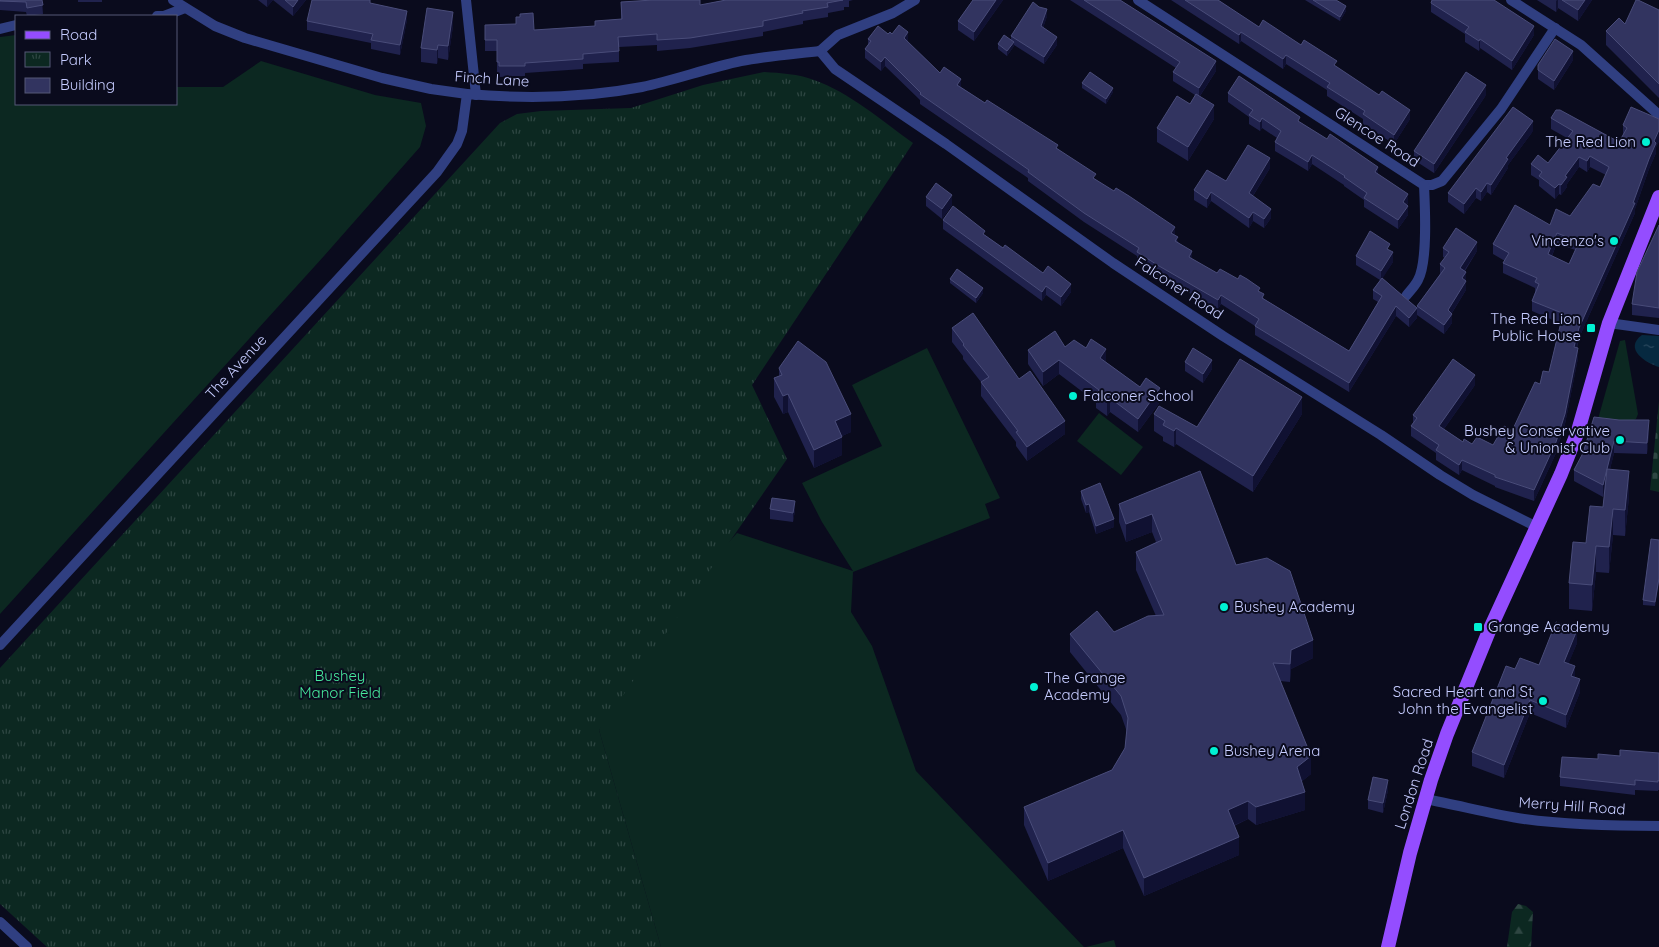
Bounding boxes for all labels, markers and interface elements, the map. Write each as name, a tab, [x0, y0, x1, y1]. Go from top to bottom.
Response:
legend	[15, 15, 178, 105]
text: Road	[60, 25, 97, 44]
text: Park	[60, 50, 92, 69]
street label: Finch Lane	[454, 66, 530, 91]
text: Building	[60, 75, 115, 94]
street label: Glencoe Road	[1331, 102, 1423, 171]
place label: The Red Lion	[1545, 132, 1636, 151]
marker: The Red Lion	[1640, 136, 1652, 148]
place label: Vincenzo's	[1531, 231, 1604, 250]
marker: Vincenzo's	[1608, 235, 1620, 247]
street label: Falconer Road	[1131, 252, 1227, 323]
place label: The Red Lion Public House	[1490, 309, 1581, 345]
marker: The Red Lion Public House	[1585, 322, 1597, 334]
street label: The Avenue	[201, 330, 270, 403]
place label: Falconer School	[1083, 386, 1194, 405]
marker: Falconer School	[1067, 390, 1079, 402]
place label: Bushey Conservative & Unionist Club	[1464, 421, 1610, 457]
marker: Bushey Conservative & Unionist Club	[1614, 434, 1626, 446]
place label: Bushey Academy	[1234, 597, 1355, 616]
marker: Bushey Academy	[1218, 601, 1230, 613]
place label: Grange Academy	[1488, 617, 1610, 636]
marker: Grange Academy	[1472, 621, 1484, 633]
park label: Bushey Manor Field	[299, 666, 381, 702]
place label: The Grange Academy	[1044, 668, 1125, 704]
marker: The Grange Academy	[1028, 681, 1040, 693]
place label: Sacred Heart and St John the Evangelist	[1393, 682, 1533, 718]
marker: Sacred Heart and St John the Evangelist	[1537, 695, 1549, 707]
street label: London Road	[1390, 736, 1437, 831]
place label: Bushey Arena	[1224, 741, 1320, 760]
marker: Bushey Arena	[1208, 745, 1220, 757]
street label: Merry Hill Road	[1518, 792, 1626, 819]

